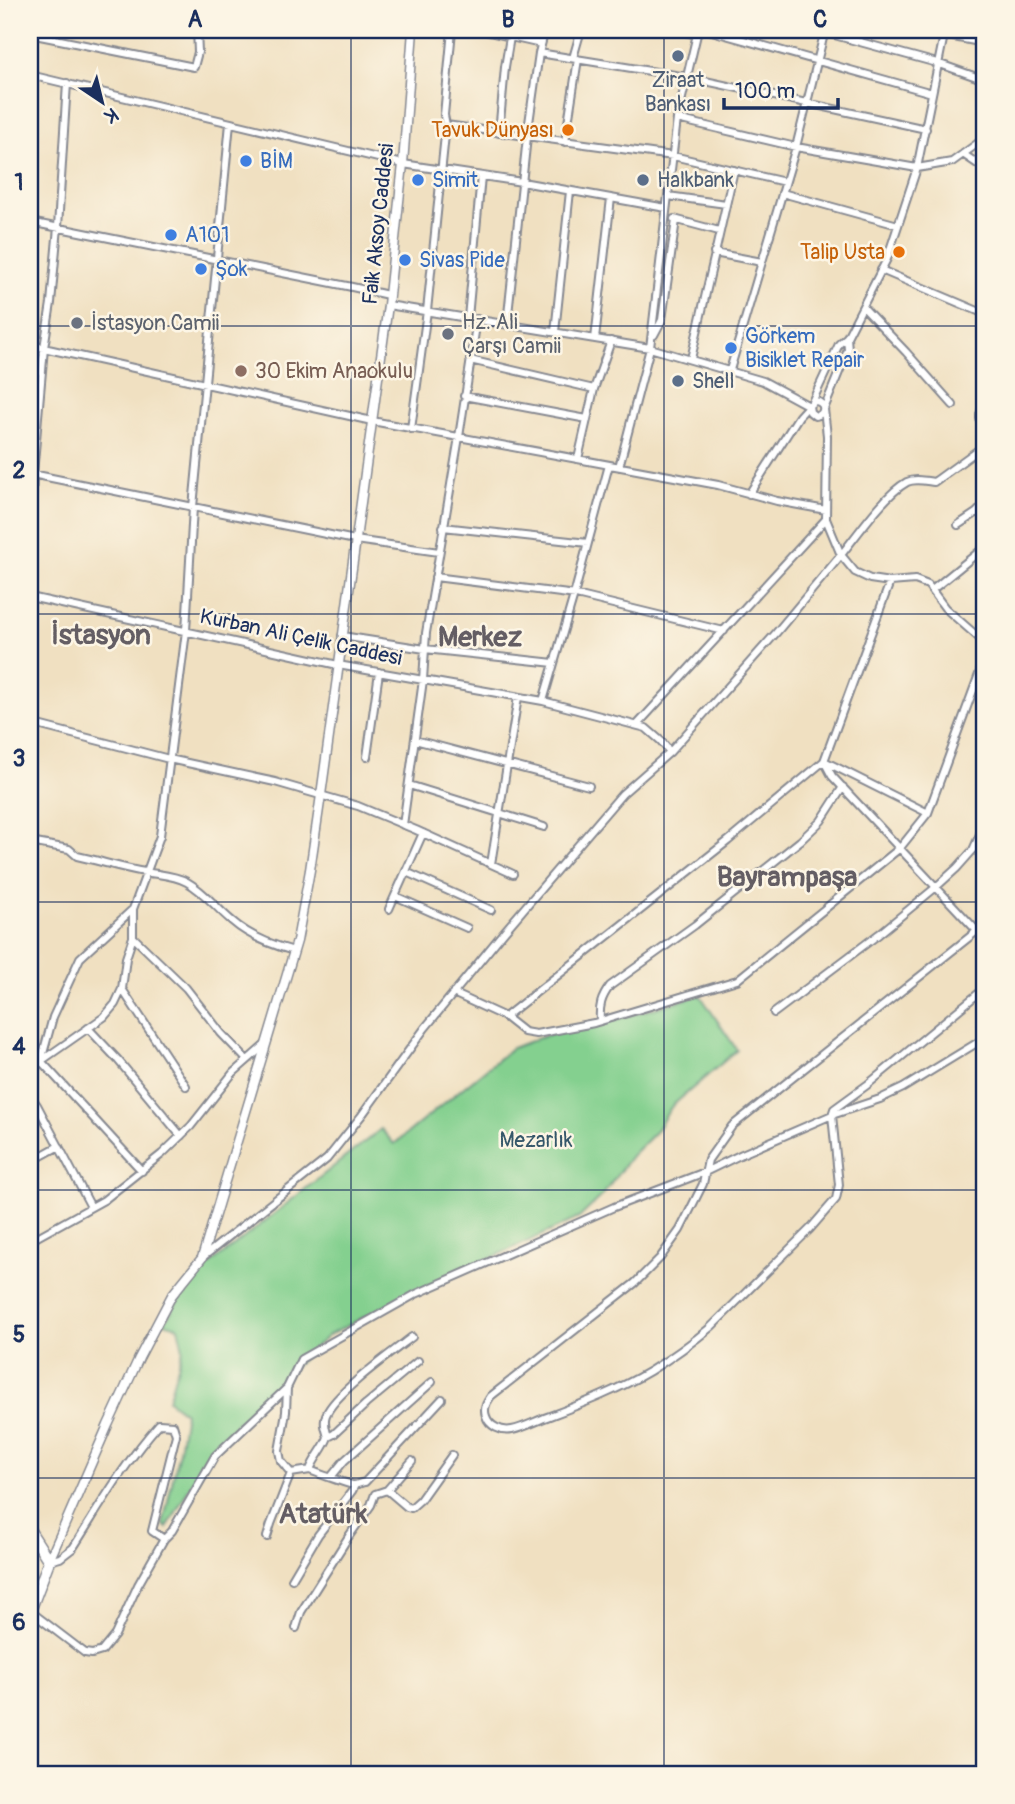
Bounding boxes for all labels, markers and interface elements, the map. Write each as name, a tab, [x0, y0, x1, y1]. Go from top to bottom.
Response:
text: A	[188, 5, 203, 34]
text: B	[501, 5, 515, 34]
text: C	[813, 5, 827, 34]
marker: Ziraat Bankası	[670, 48, 686, 64]
north arrow	[66, 66, 136, 136]
scale bar	[724, 66, 838, 110]
place label: Ziraat Bankası	[645, 67, 711, 118]
text: 100 m	[735, 78, 795, 105]
text: K	[99, 102, 123, 129]
place label: Tavuk Dünyası	[431, 117, 554, 144]
marker: Tavuk Dünyası	[560, 122, 576, 138]
street label: Faik Aksoy Caddesi	[357, 142, 400, 306]
place label: BİM	[260, 148, 293, 175]
marker: BİM	[238, 153, 254, 169]
place label: Simit	[432, 167, 479, 194]
place label: Halkbank	[657, 167, 734, 194]
text: 1	[15, 168, 24, 197]
marker: Simit	[410, 172, 426, 188]
marker: Halkbank	[635, 172, 651, 188]
place label: A101	[185, 222, 229, 249]
marker: A101	[163, 227, 179, 243]
place label: Talip Usta	[800, 239, 885, 266]
marker: Talip Usta	[891, 244, 907, 260]
place label: Sivas Pide	[419, 247, 506, 274]
marker: Sivas Pide	[397, 252, 413, 268]
place label: Şok	[215, 256, 248, 283]
marker: Şok	[193, 261, 209, 277]
place label: Hz. Ali Çarşı Camii	[462, 309, 561, 360]
place label: İstasyon Camii	[91, 310, 219, 337]
marker: İstasyon Camii	[69, 315, 85, 331]
place label: Görkem Bisiklet Repair	[745, 323, 865, 374]
marker: Hz. Ali Çarşı Camii	[440, 326, 456, 342]
marker: Görkem Bisiklet Repair	[723, 340, 739, 356]
place label: 30 Ekim Anaokulu	[255, 358, 413, 385]
marker: 30 Ekim Anaokulu	[233, 363, 249, 379]
place label: Shell	[692, 368, 734, 395]
marker: Shell	[670, 373, 686, 389]
text: 2	[13, 456, 26, 485]
street label: Kurban Ali Çelik Caddesi	[197, 603, 405, 672]
district label: İstasyon	[51, 618, 151, 653]
district label: Merkez	[438, 620, 522, 655]
text: 3	[13, 744, 25, 773]
district label: Bayrampaşa	[717, 860, 857, 895]
text: 4	[12, 1032, 26, 1061]
park label: Mezarlık	[499, 1127, 573, 1154]
text: 5	[13, 1320, 25, 1349]
district label: Atatürk	[278, 1497, 368, 1532]
text: 6	[12, 1608, 26, 1637]

